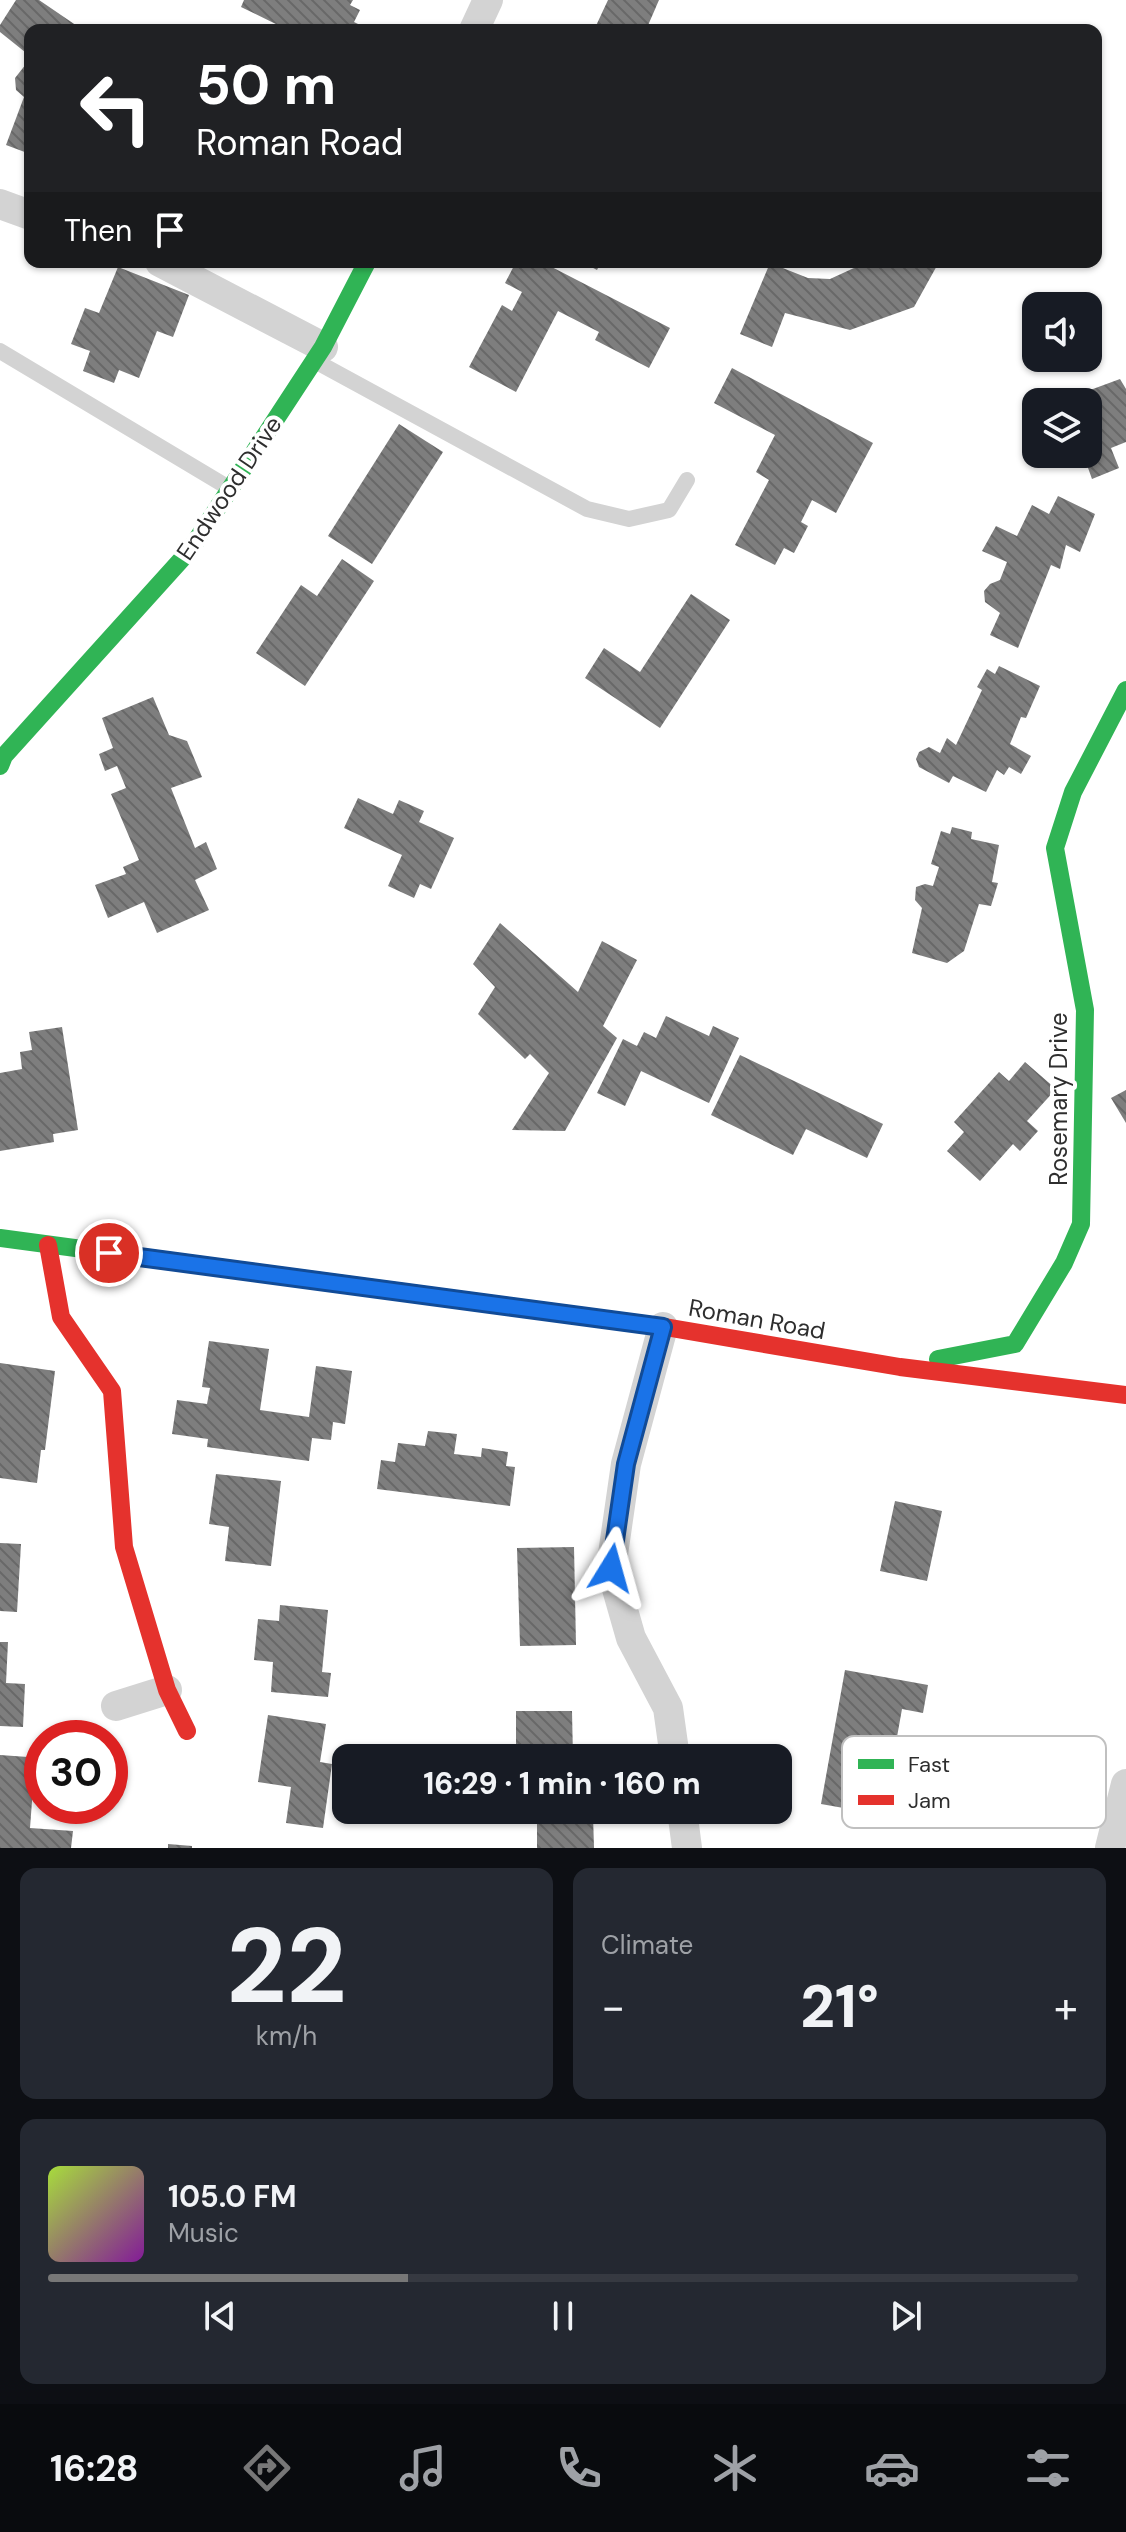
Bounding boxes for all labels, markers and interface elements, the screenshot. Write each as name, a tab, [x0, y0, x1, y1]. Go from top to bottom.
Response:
text: 50 m	[196, 48, 336, 121]
icon: left	[64, 56, 168, 160]
text: Roman Road	[196, 119, 403, 166]
icon: arrive	[148, 208, 192, 252]
text: Then	[64, 211, 132, 250]
map controls	[1022, 292, 1102, 468]
button: sound	[1022, 292, 1102, 372]
button: layers	[1022, 388, 1102, 468]
street label: Endwood Drive	[169, 410, 289, 566]
street label: Rosemary Drive	[1043, 1012, 1074, 1186]
pin	[75, 1219, 143, 1287]
icon: arrive	[87, 1231, 131, 1275]
street label: Roman Road	[686, 1292, 828, 1346]
position arrow	[569, 1526, 653, 1610]
speed limit sign: 30	[24, 1720, 128, 1824]
legend	[842, 1736, 1106, 1828]
text: Fast	[908, 1750, 950, 1779]
text: 16:29 · 1 min · 160 m	[423, 1764, 701, 1803]
text: Jam	[908, 1786, 951, 1815]
text: 22	[226, 1899, 347, 2034]
text: Climate	[601, 1928, 693, 1962]
text: 21°	[800, 1967, 879, 2046]
text: −	[601, 1978, 625, 2036]
text: +	[1054, 1978, 1078, 2036]
text: km/h	[256, 2019, 317, 2053]
text: 105.0 FM	[168, 2177, 297, 2216]
text: Music	[168, 2216, 239, 2250]
icon: previous	[198, 2294, 242, 2338]
icon: pause	[541, 2294, 585, 2338]
icon: next	[884, 2294, 928, 2338]
icon: directions	[239, 2440, 295, 2496]
icon: music	[395, 2440, 451, 2496]
icon: phone	[551, 2440, 607, 2496]
icon: climate	[707, 2440, 763, 2496]
icon: car	[864, 2440, 920, 2496]
icon: filters	[1020, 2440, 1076, 2496]
text: 16:28	[50, 2445, 139, 2492]

